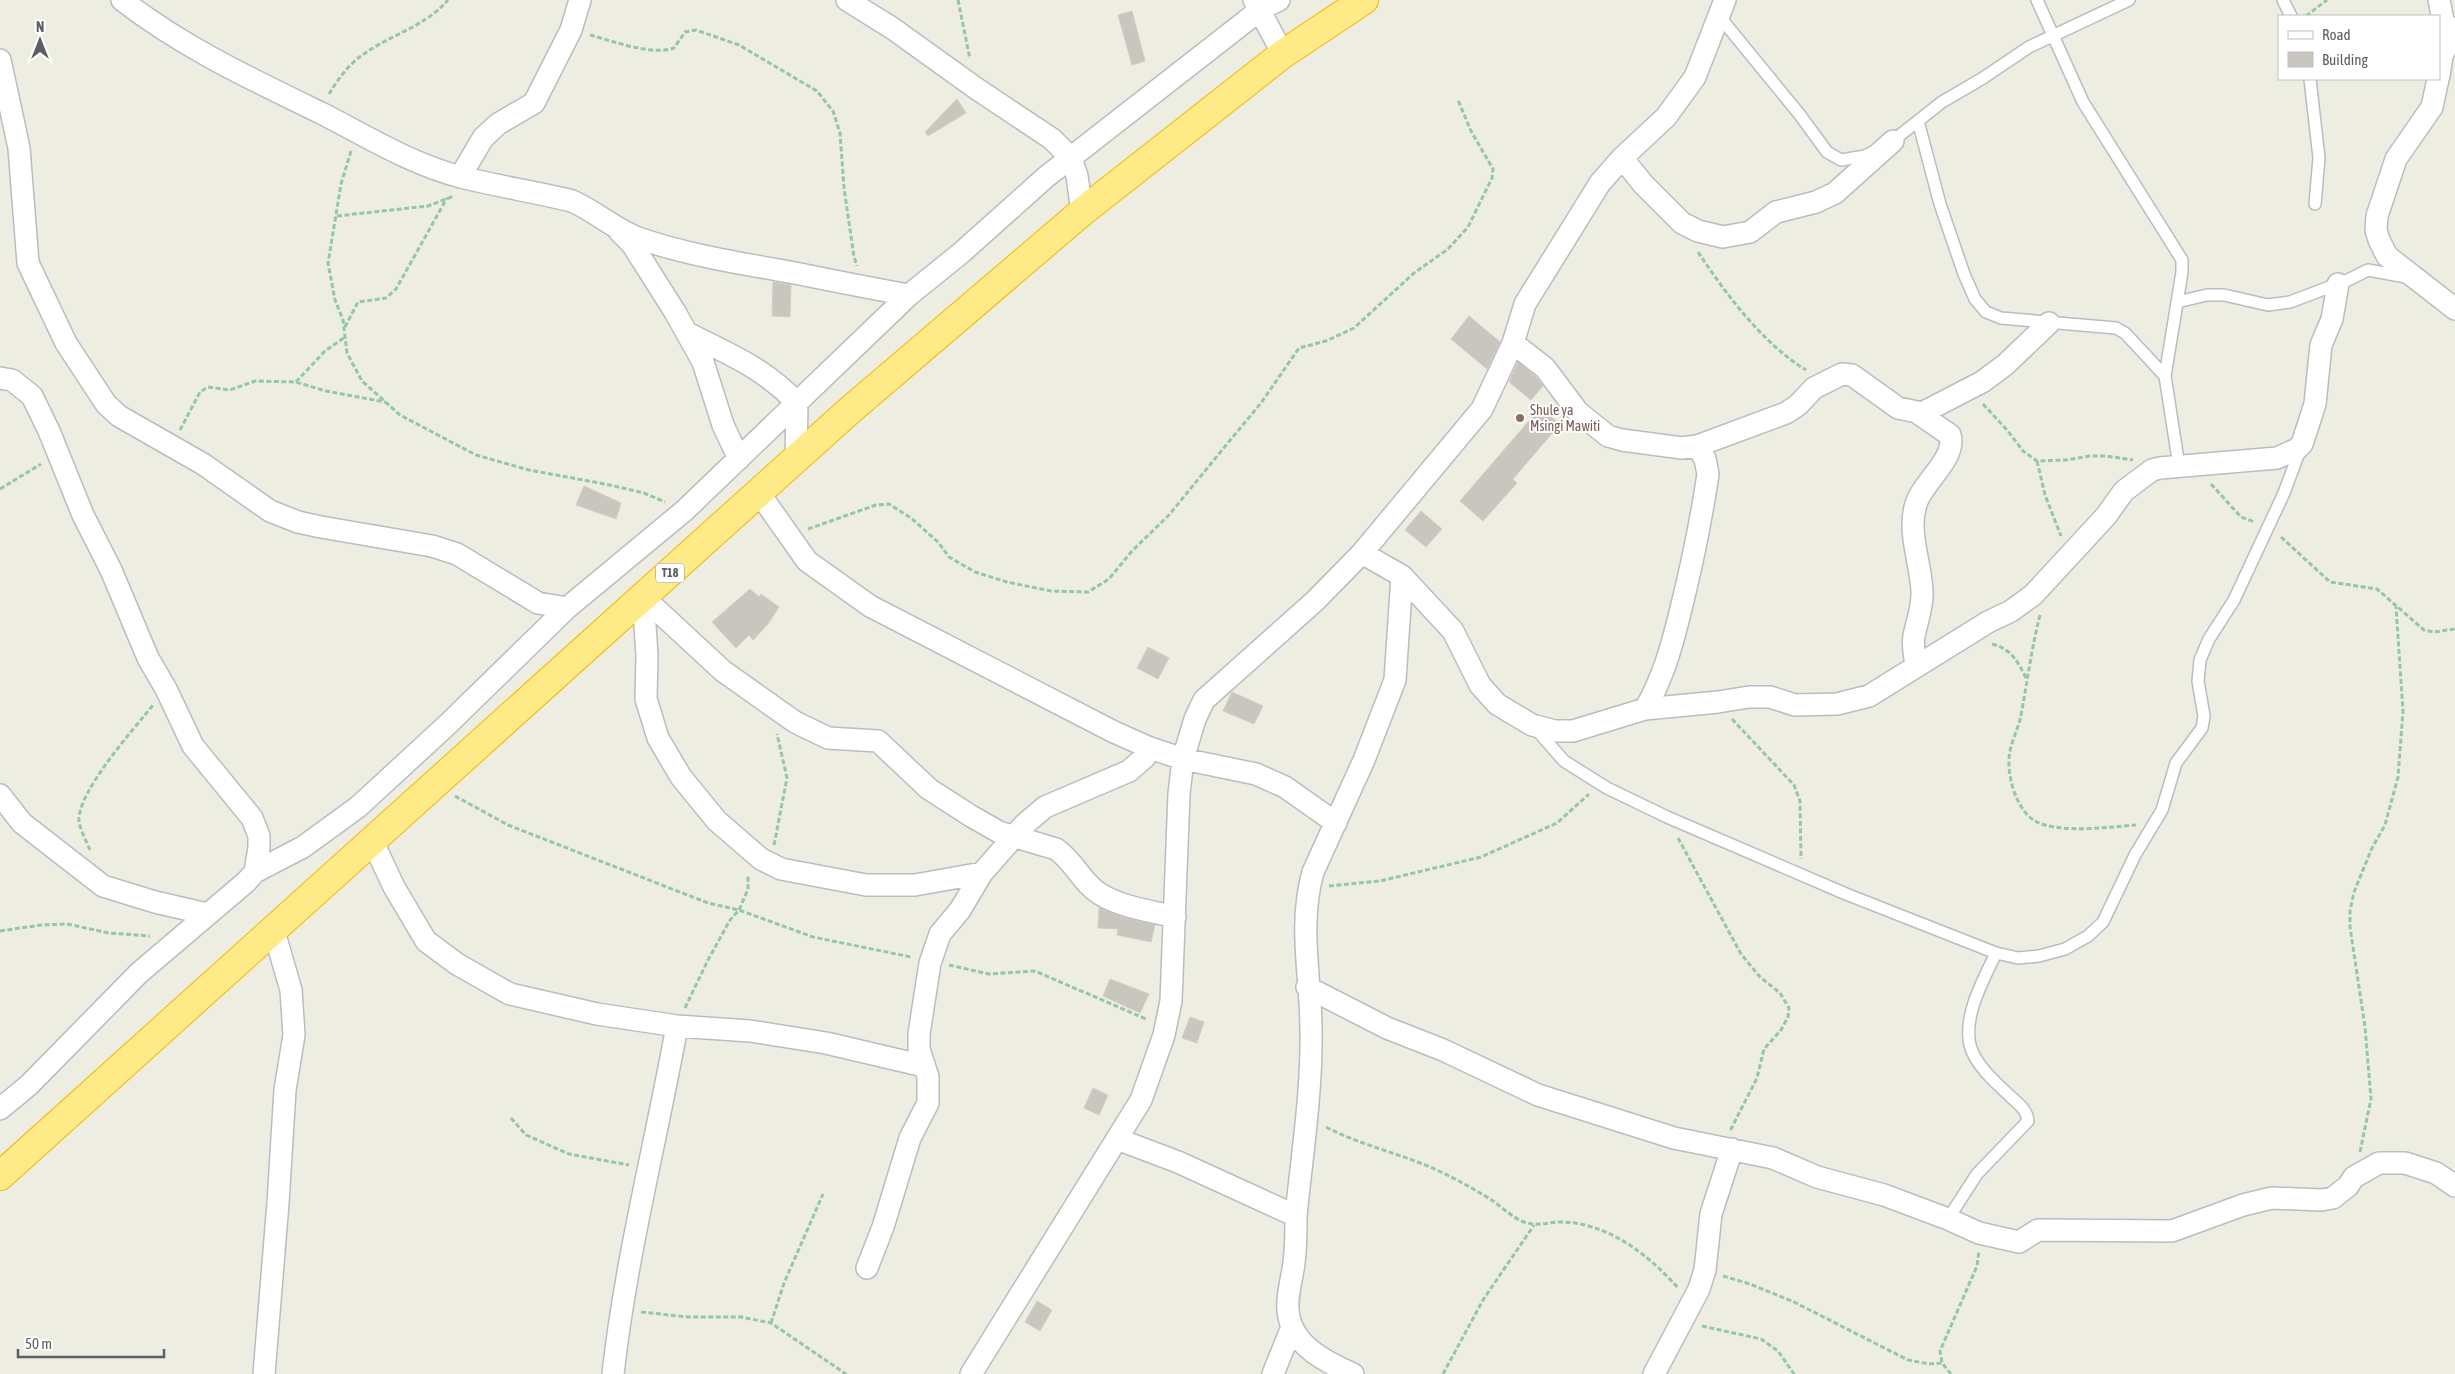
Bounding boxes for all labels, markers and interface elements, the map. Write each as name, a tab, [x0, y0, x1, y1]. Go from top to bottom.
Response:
north arrow	[15, 15, 65, 65]
legend	[2278, 15, 2440, 80]
text: N	[36, 19, 44, 35]
text: Road	[2322, 26, 2351, 43]
text: Building	[2322, 51, 2368, 68]
place label: Shule ya Msingi Mawiti	[1530, 402, 1600, 434]
marker: Shule ya Msingi Mawiti	[1514, 412, 1526, 424]
road number: T18	[656, 564, 684, 582]
scale bar	[18, 1326, 164, 1358]
text: 50 m	[25, 1335, 52, 1352]

